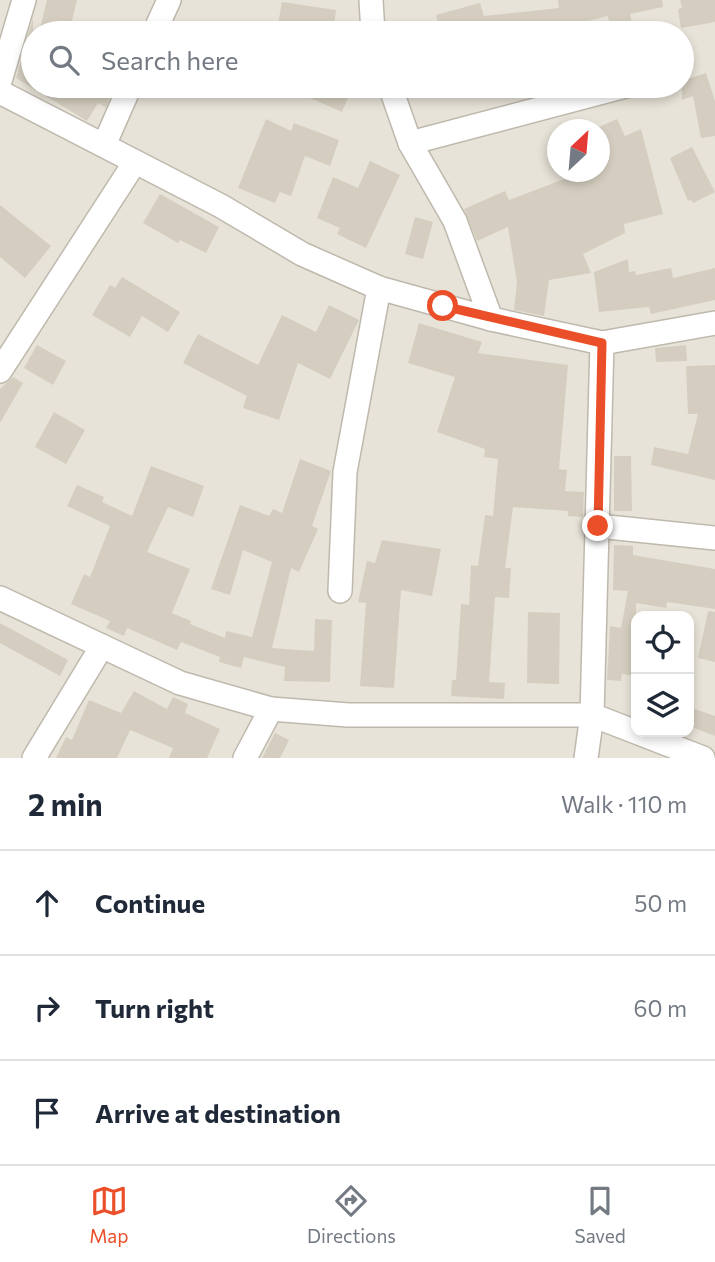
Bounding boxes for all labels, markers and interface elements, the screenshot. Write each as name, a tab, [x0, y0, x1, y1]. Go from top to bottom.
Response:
search box	[21, 21, 694, 98]
icon: search	[45, 41, 83, 79]
text: Search here	[101, 44, 239, 75]
north arrow	[547, 119, 610, 182]
route start	[427, 290, 458, 321]
route end	[582, 510, 613, 541]
map controls	[631, 611, 694, 737]
button: locate	[631, 611, 694, 674]
button: layers	[631, 674, 694, 737]
text: 2 min	[28, 785, 103, 822]
text: Walk · 110 m	[561, 790, 687, 818]
icon: ahead	[28, 884, 66, 922]
text: Continue	[95, 887, 205, 918]
text: 50 m	[634, 889, 687, 917]
icon: right	[28, 989, 66, 1027]
text: Turn right	[95, 992, 214, 1023]
text: 60 m	[634, 994, 687, 1022]
icon: arrive	[28, 1094, 66, 1132]
text: Arrive at destination	[95, 1097, 341, 1128]
tab: Map	[89, 1182, 128, 1247]
tab: Directions	[307, 1182, 396, 1247]
tab: Saved	[574, 1182, 626, 1247]

